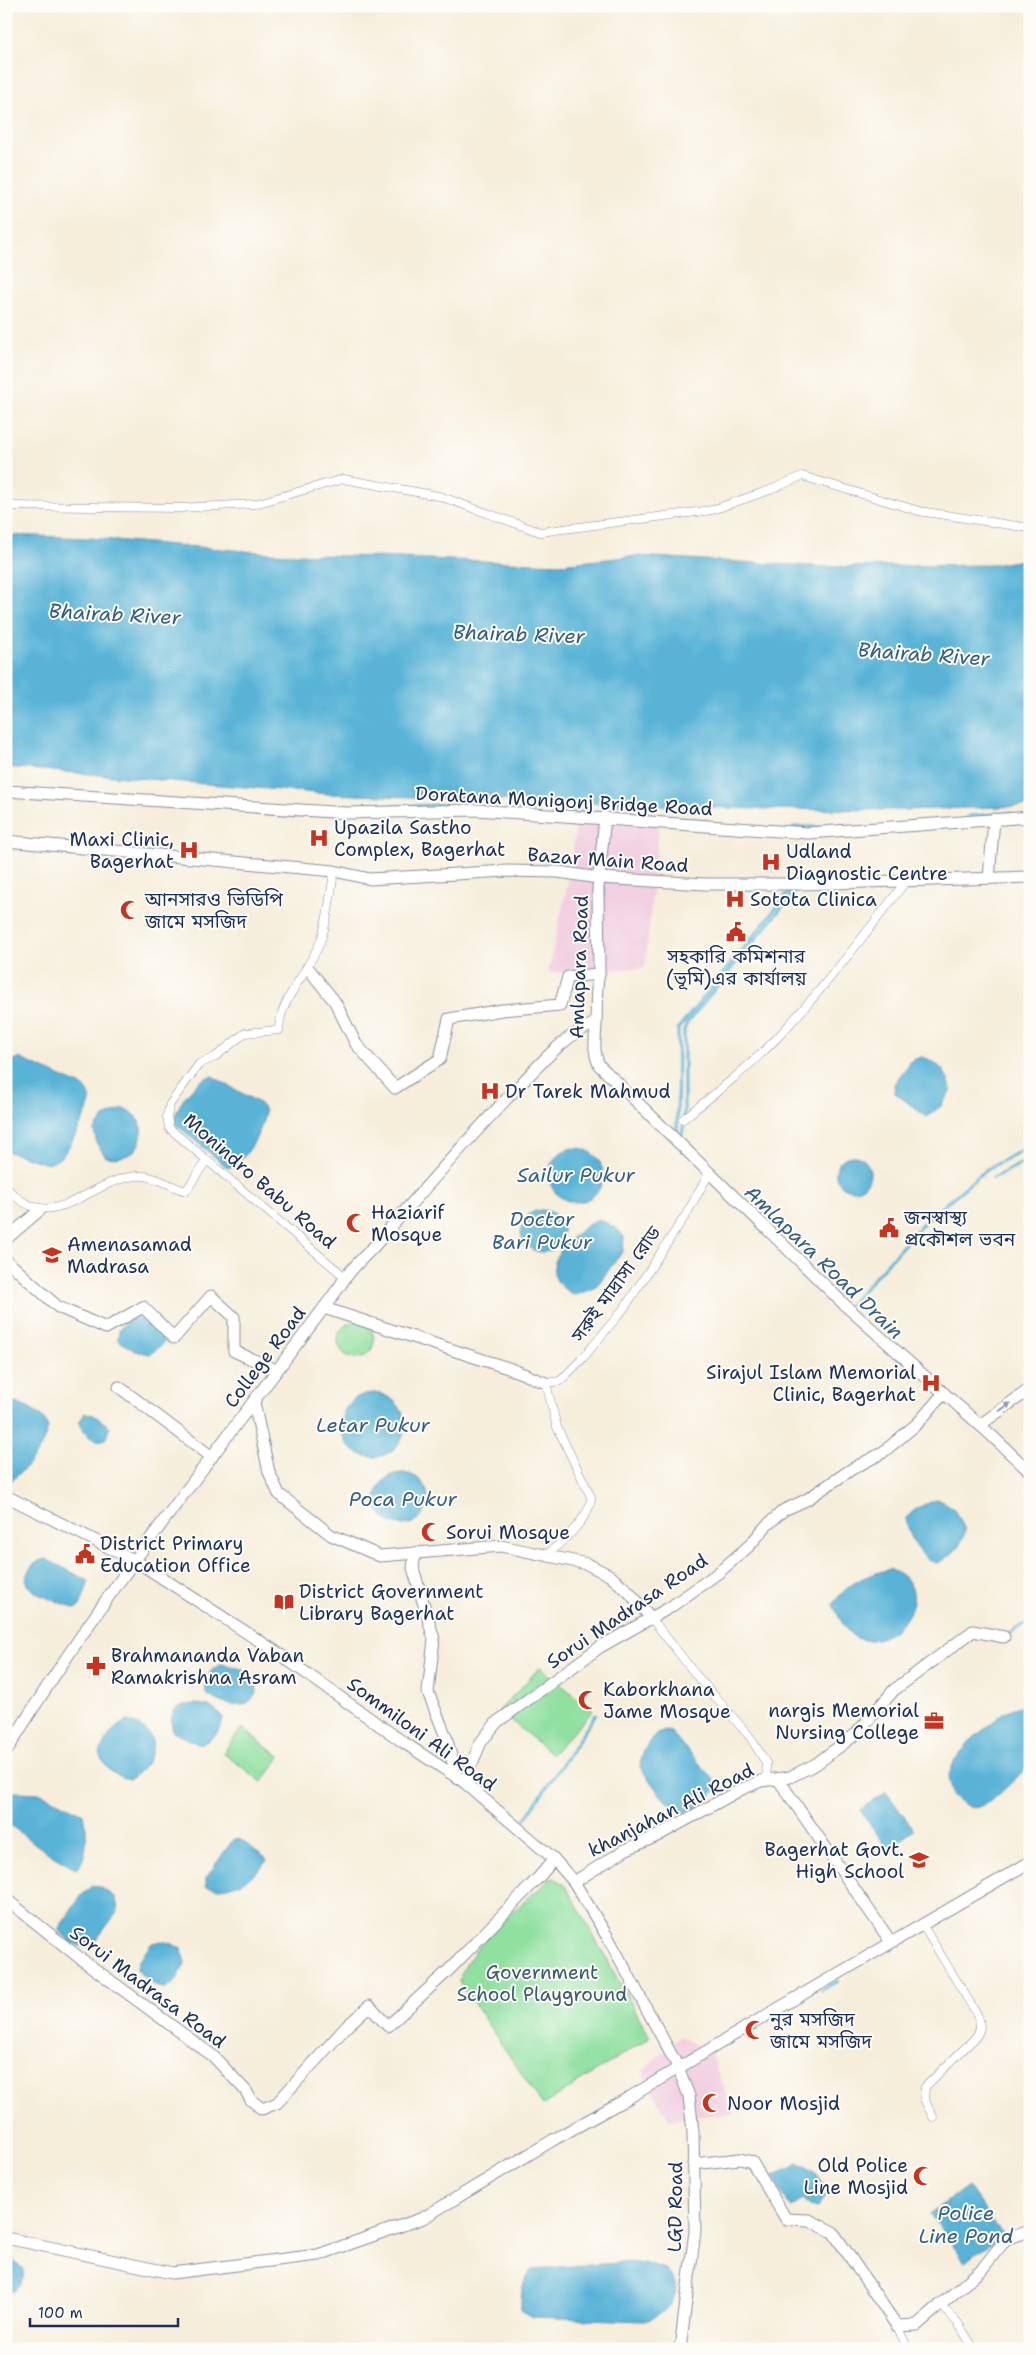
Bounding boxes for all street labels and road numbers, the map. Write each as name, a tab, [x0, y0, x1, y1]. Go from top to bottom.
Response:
street label: Doratana Monigonj Bridge Road	[415, 781, 713, 821]
street label: Bazar Main Road	[527, 842, 689, 878]
street label: Amlapara Road	[564, 895, 594, 1039]
street label: Monindro Babu Road	[178, 1108, 342, 1254]
street label: সরুই মাদ্রাসা রোড	[565, 1221, 667, 1348]
street label: College Road	[219, 1301, 311, 1413]
street label: Sorui Madrasa Road	[542, 1548, 712, 1674]
street label: Sommiloni Ali Road	[342, 1671, 502, 1797]
street label: khanjahan Ali Road	[584, 1757, 758, 1863]
street label: Sorui Madrasa Road	[65, 1920, 231, 2054]
street label: LGD Road	[662, 2161, 688, 2253]

